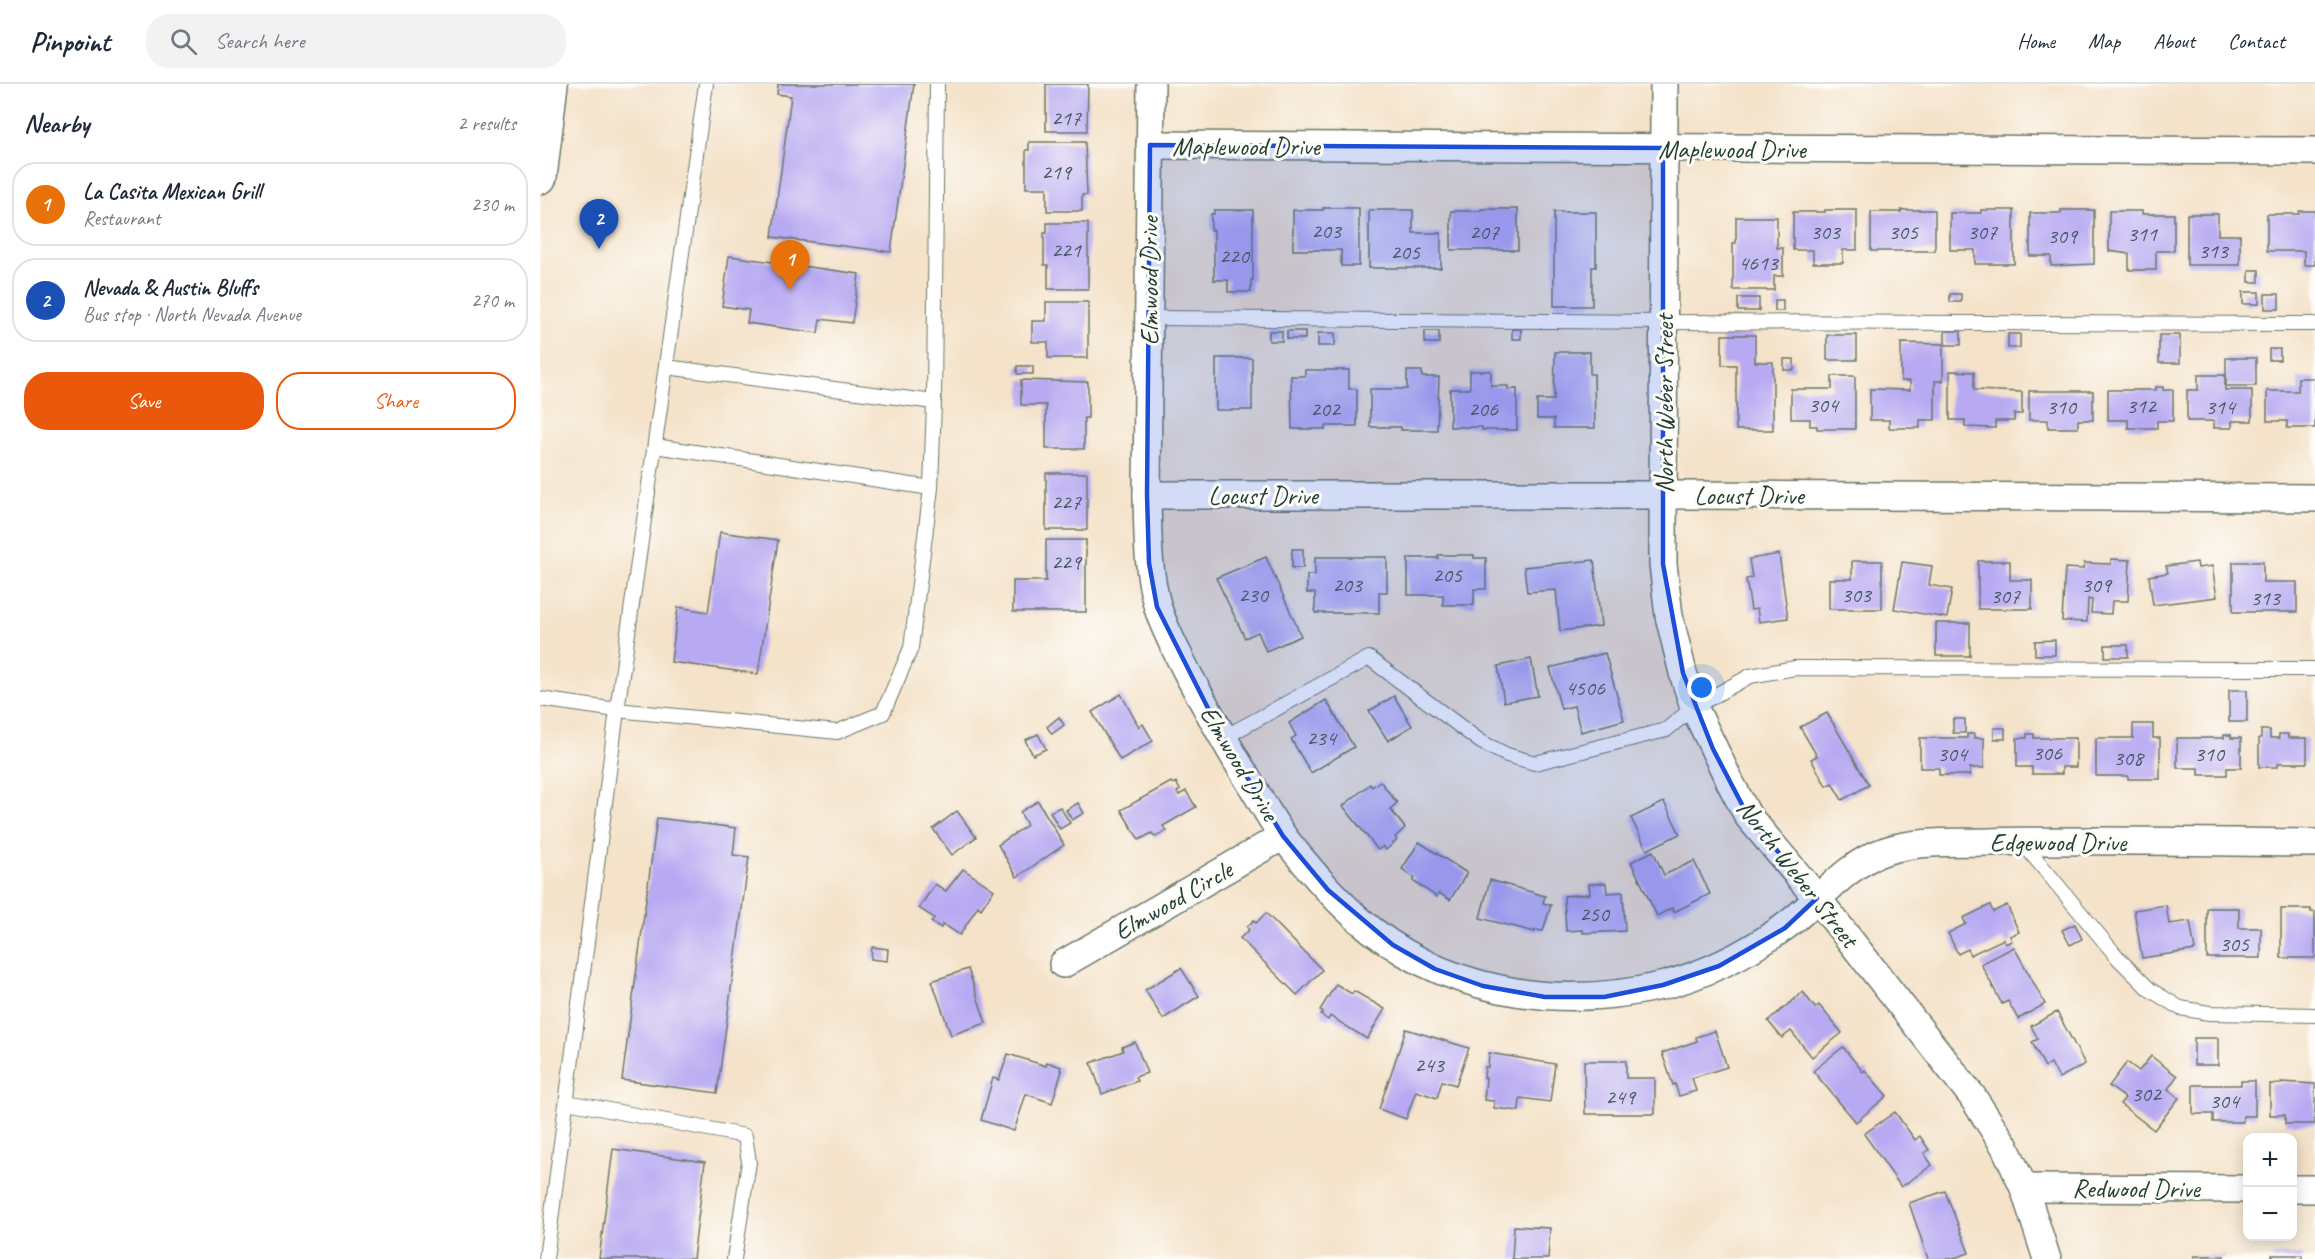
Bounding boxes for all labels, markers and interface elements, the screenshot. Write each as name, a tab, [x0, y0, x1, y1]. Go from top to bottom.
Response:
search box	[146, 14, 566, 68]
text: Pinpoint	[30, 24, 110, 59]
icon: search	[167, 25, 200, 58]
text: Search here	[215, 27, 305, 55]
text: Home	[2017, 28, 2055, 54]
text: Map	[2088, 28, 2120, 54]
text: About	[2153, 28, 2195, 54]
text: Contact	[2228, 28, 2285, 54]
house number: 217	[1051, 104, 1082, 132]
text: Nearby	[24, 107, 89, 140]
text: 2 results	[457, 111, 516, 136]
street label: Maplewood Drive	[1172, 130, 1321, 163]
street label: Maplewood Drive	[1658, 133, 1807, 166]
house number: 219	[1041, 158, 1073, 186]
text: La Casita Mexican Grill	[83, 178, 261, 206]
text: 1	[41, 192, 50, 217]
text: 230 m	[471, 192, 514, 217]
pin: 2	[580, 200, 618, 249]
text: Restaurant	[83, 206, 160, 231]
street label: Elmwood Drive	[1133, 214, 1166, 345]
house number: 203	[1311, 217, 1343, 245]
house number: 207	[1469, 218, 1500, 246]
house number: 303	[1810, 218, 1842, 246]
house number: 305	[1888, 218, 1919, 246]
house number: 307	[1967, 218, 1998, 246]
house number: 311	[2127, 220, 2158, 248]
house number: 309	[2047, 222, 2079, 250]
house number: 221	[1051, 236, 1082, 264]
house number: 313	[2198, 237, 2230, 265]
house number: 205	[1390, 238, 1421, 266]
pin: 1	[770, 240, 810, 290]
house number: 220	[1219, 242, 1251, 270]
house number: 4613	[1738, 249, 1780, 277]
text: Nevada & Austin Bluffs	[83, 274, 258, 302]
text: 2	[41, 288, 50, 313]
text: 270 m	[471, 288, 514, 313]
text: Bus stop · North Nevada Avenue	[83, 302, 301, 327]
street label: North Weber Street	[1648, 312, 1681, 493]
button: Save	[24, 372, 264, 430]
button: Share	[276, 372, 516, 430]
house number: 304	[1808, 391, 1840, 419]
house number: 312	[2126, 392, 2158, 420]
house number: 310	[2046, 393, 2078, 421]
house number: 314	[2205, 393, 2237, 421]
house number: 202	[1310, 395, 1342, 423]
house number: 206	[1468, 395, 1499, 423]
street label: Locust Drive	[1208, 479, 1320, 512]
street label: Locust Drive	[1694, 479, 1806, 512]
house number: 227	[1051, 488, 1082, 516]
house number: 229	[1051, 548, 1083, 576]
house number: 205	[1432, 561, 1463, 589]
house number: 203	[1332, 571, 1364, 599]
house number: 309	[2081, 571, 2113, 599]
house number: 230	[1238, 581, 1270, 609]
house number: 303	[1841, 581, 1873, 609]
house number: 307	[1990, 582, 2021, 610]
house number: 313	[2250, 584, 2282, 612]
your location	[1687, 673, 1716, 702]
house number: 4506	[1565, 674, 1606, 702]
street label: Elmwood Drive	[1192, 700, 1288, 829]
house number: 234	[1306, 724, 1338, 752]
house number: 306	[2032, 739, 2063, 767]
house number: 304	[1937, 740, 1969, 768]
house number: 310	[2194, 740, 2226, 768]
house number: 308	[2113, 744, 2145, 772]
street label: North Weber Street	[1730, 793, 1867, 956]
street label: Edgewood Drive	[1990, 826, 2128, 859]
street label: Elmwood Circle	[1108, 852, 1241, 948]
house number: 250	[1579, 900, 1611, 928]
house number: 305	[2219, 930, 2250, 958]
house number: 243	[1414, 1051, 1446, 1079]
house number: 302	[2131, 1080, 2163, 1108]
house number: 249	[1605, 1083, 1637, 1111]
house number: 304	[2209, 1087, 2241, 1115]
map controls	[2243, 1133, 2297, 1241]
button: +	[2243, 1133, 2297, 1187]
street label: Redwood Drive	[2072, 1172, 2201, 1205]
button: −	[2243, 1187, 2297, 1241]

